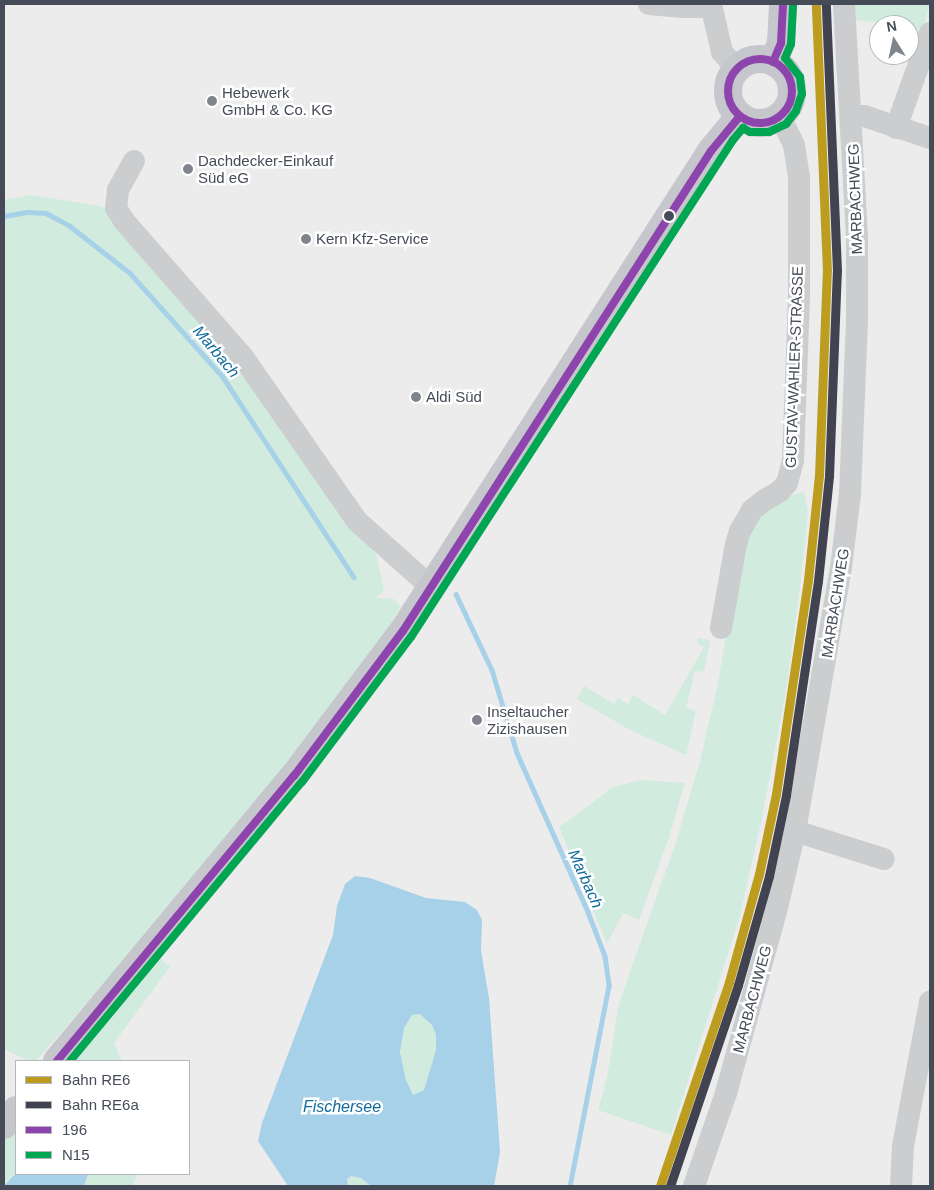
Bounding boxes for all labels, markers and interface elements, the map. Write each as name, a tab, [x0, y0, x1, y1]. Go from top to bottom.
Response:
north arrow	[869, 15, 919, 65]
text: N	[885, 17, 898, 35]
place label: Hebewerk GmbH & Co. KG	[222, 83, 333, 118]
marker: Hebewerk GmbH & Co. KG	[206, 95, 218, 107]
street label: MARBACHWEG	[844, 143, 866, 255]
place label: Dachdecker-Einkauf Süd eG	[198, 151, 333, 186]
marker: Dachdecker-Einkauf Süd eG	[182, 163, 194, 175]
unlabelled marker	[664, 211, 674, 221]
place label: Kern Kfz-Service	[316, 230, 429, 248]
marker: Kern Kfz-Service	[300, 233, 312, 245]
street label: GUSTAV-WAHLER-STRASSE	[781, 266, 807, 468]
water label: Marbach	[189, 322, 243, 382]
place label: Aldi Süd	[426, 388, 482, 406]
marker: Aldi Süd	[410, 391, 422, 403]
street label: MARBACHWEG	[817, 547, 853, 659]
place label: Inseltaucher Zizishausen	[487, 702, 569, 737]
marker: Inseltaucher Zizishausen	[471, 714, 483, 726]
water label: Marbach	[564, 847, 606, 911]
street label: MARBACHWEG	[729, 943, 775, 1055]
legend	[15, 1060, 190, 1175]
text: Bahn RE6	[62, 1071, 130, 1088]
text: Bahn RE6a	[62, 1096, 139, 1113]
water label: Fischersee	[303, 1097, 381, 1117]
text: 196	[62, 1121, 87, 1138]
text: N15	[62, 1146, 90, 1163]

